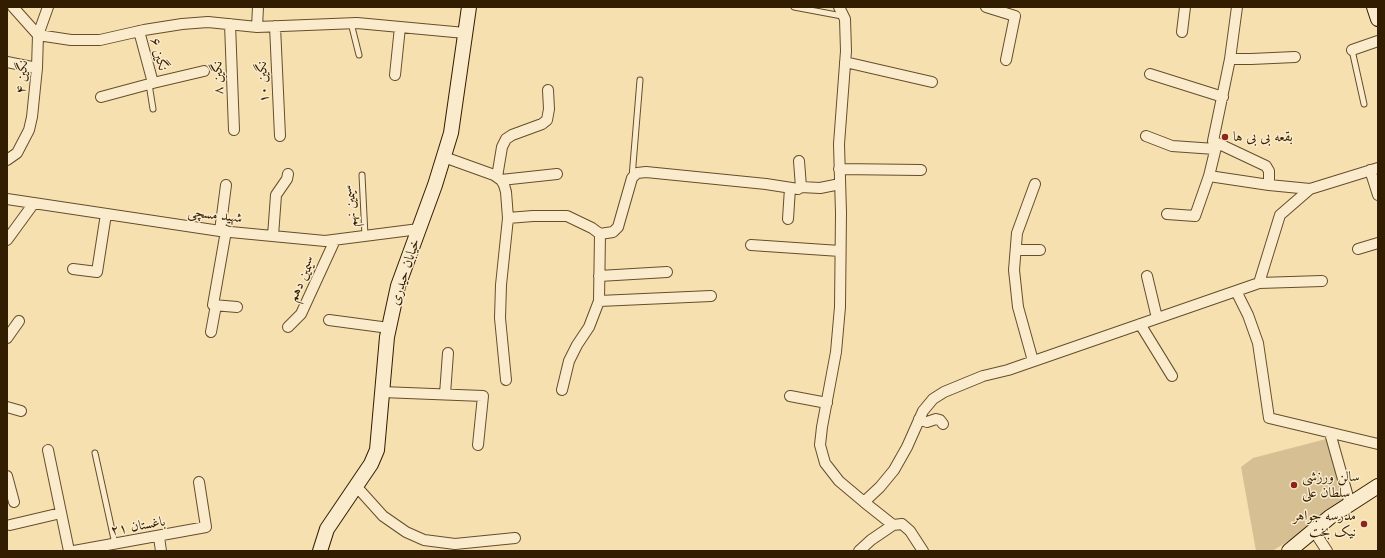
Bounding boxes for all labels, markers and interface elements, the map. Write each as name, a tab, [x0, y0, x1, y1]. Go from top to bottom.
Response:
street label: نگین ۶	[147, 36, 171, 72]
street label: نگین ۴	[12, 60, 32, 94]
street label: نگین ۸	[209, 61, 227, 95]
street label: نگین ۱۰	[254, 61, 272, 103]
place label: بقعه بی بی ها	[1233, 129, 1293, 145]
marker: بقعه بی بی ها	[1220, 132, 1230, 142]
street label: سیمین نهم	[341, 184, 361, 228]
street label: شهید مسچی	[187, 203, 243, 227]
street label: خیابان حیدری	[386, 237, 424, 307]
street label: سیمین دهم	[284, 254, 320, 304]
place label: سالن ورزشی سلطان علی	[1302, 469, 1360, 502]
marker: سالن ورزشی سلطان علی	[1289, 480, 1299, 490]
place label: مدرسه جواهر نیک بخت	[1293, 508, 1356, 540]
street label: باغستان ۲۱	[109, 513, 167, 539]
marker: مدرسه جواهر نیک بخت	[1359, 519, 1369, 529]

